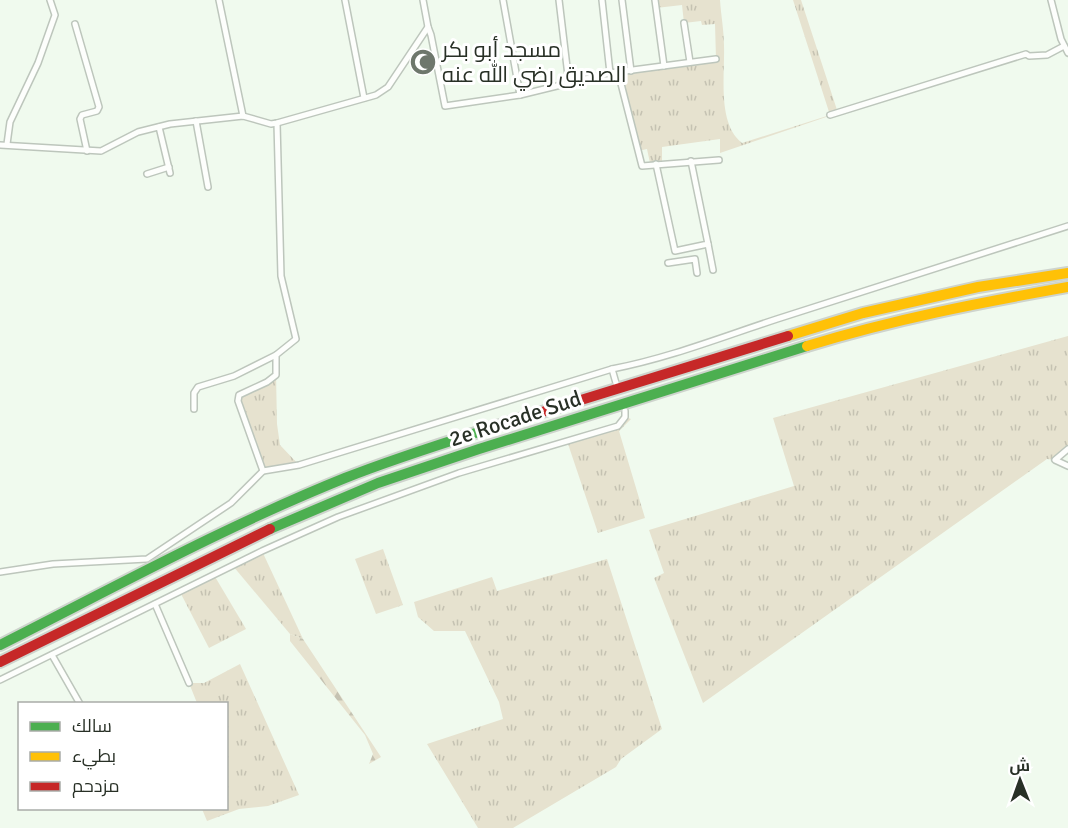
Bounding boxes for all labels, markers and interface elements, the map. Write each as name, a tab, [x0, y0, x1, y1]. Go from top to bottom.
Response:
place label: مسجد أبو بكر الصديق رضي الله عنه	[440, 36, 627, 91]
mosque icon: مسجد أبو بكر الصديق رضي الله عنه	[408, 47, 438, 77]
street label: 2e Rocade Sud	[446, 384, 584, 452]
legend	[18, 702, 228, 810]
text: سالك	[72, 715, 112, 737]
text: بطيء	[72, 745, 116, 770]
north arrow	[990, 750, 1050, 810]
text: ش	[1009, 756, 1030, 776]
text: مزدحم	[72, 775, 120, 798]

